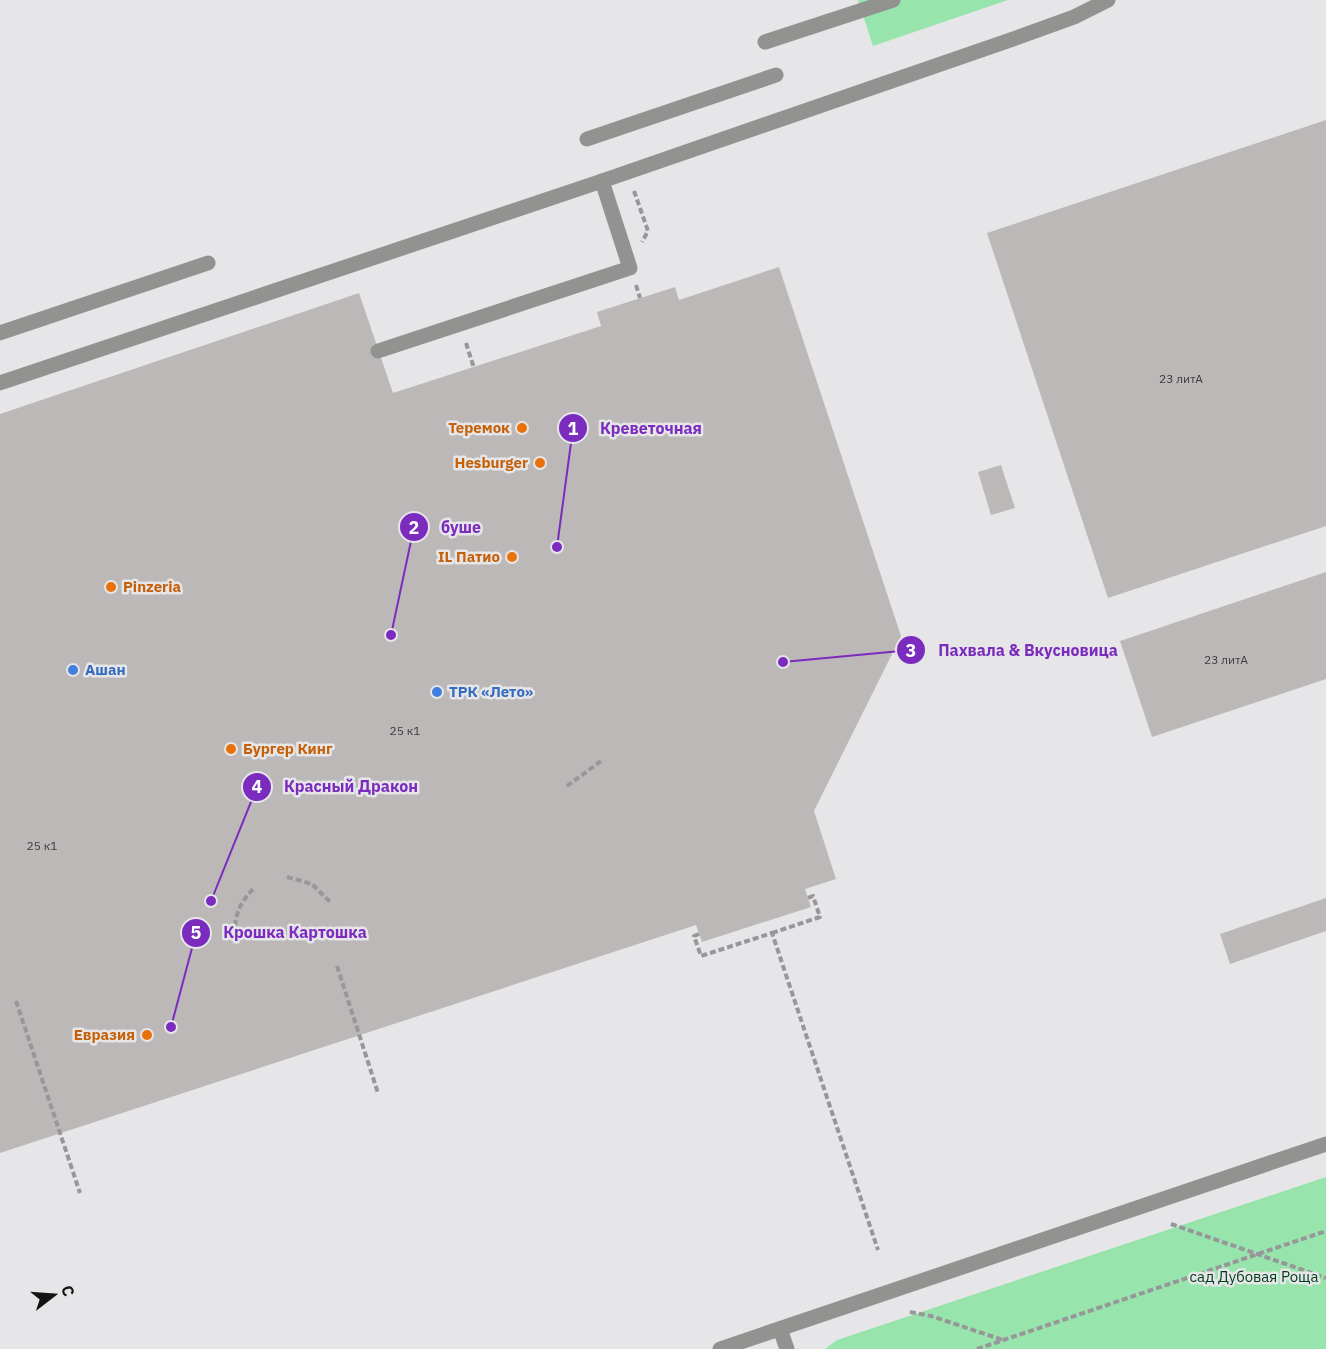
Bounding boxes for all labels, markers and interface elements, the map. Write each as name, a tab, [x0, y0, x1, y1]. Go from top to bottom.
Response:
house number: 23 литА	[1159, 371, 1203, 386]
callout: Креветочная	[558, 411, 714, 445]
text: 1	[568, 417, 579, 440]
place label: Теремок	[448, 418, 510, 437]
text: Креветочная	[600, 418, 702, 438]
marker: Теремок	[515, 421, 529, 435]
place label: Hesburger	[455, 453, 528, 472]
marker: Hesburger	[533, 456, 547, 470]
callout: буше	[399, 510, 493, 544]
text: 2	[409, 516, 419, 539]
text: буше	[441, 517, 481, 537]
place label: IL Патио	[438, 547, 500, 566]
marker: IL Патио	[505, 550, 519, 564]
place label: Pinzeria	[123, 577, 181, 596]
marker: Pinzeria	[104, 580, 118, 594]
callout: Пахвала & Вкусновица	[896, 633, 1130, 667]
text: 3	[906, 639, 916, 662]
text: Пахвала & Вкусновица	[938, 640, 1118, 660]
house number: 23 литА	[1204, 652, 1248, 667]
place label: Ашан	[85, 660, 126, 679]
marker: Ашан	[66, 663, 80, 677]
place label: ТРК «Лето»	[449, 682, 533, 701]
marker: ТРК «Лето»	[430, 685, 444, 699]
house number: 25 к1	[389, 723, 421, 738]
place label: Бургер Кинг	[243, 739, 333, 758]
marker: Бургер Кинг	[224, 742, 238, 756]
callout: Красный Дракон	[242, 770, 430, 804]
text: 4	[252, 775, 263, 798]
text: Красный Дракон	[284, 776, 418, 796]
house number: 25 к1	[26, 838, 58, 853]
callout: Крошка Картошка	[181, 916, 379, 950]
text: 5	[191, 921, 202, 944]
text: Крошка Картошка	[223, 922, 367, 942]
place label: Евразия	[74, 1025, 135, 1044]
marker: Евразия	[140, 1028, 154, 1042]
north arrow	[24, 1265, 84, 1325]
park label: сад Дубовая Роща	[1190, 1267, 1319, 1286]
text: С	[57, 1283, 79, 1299]

